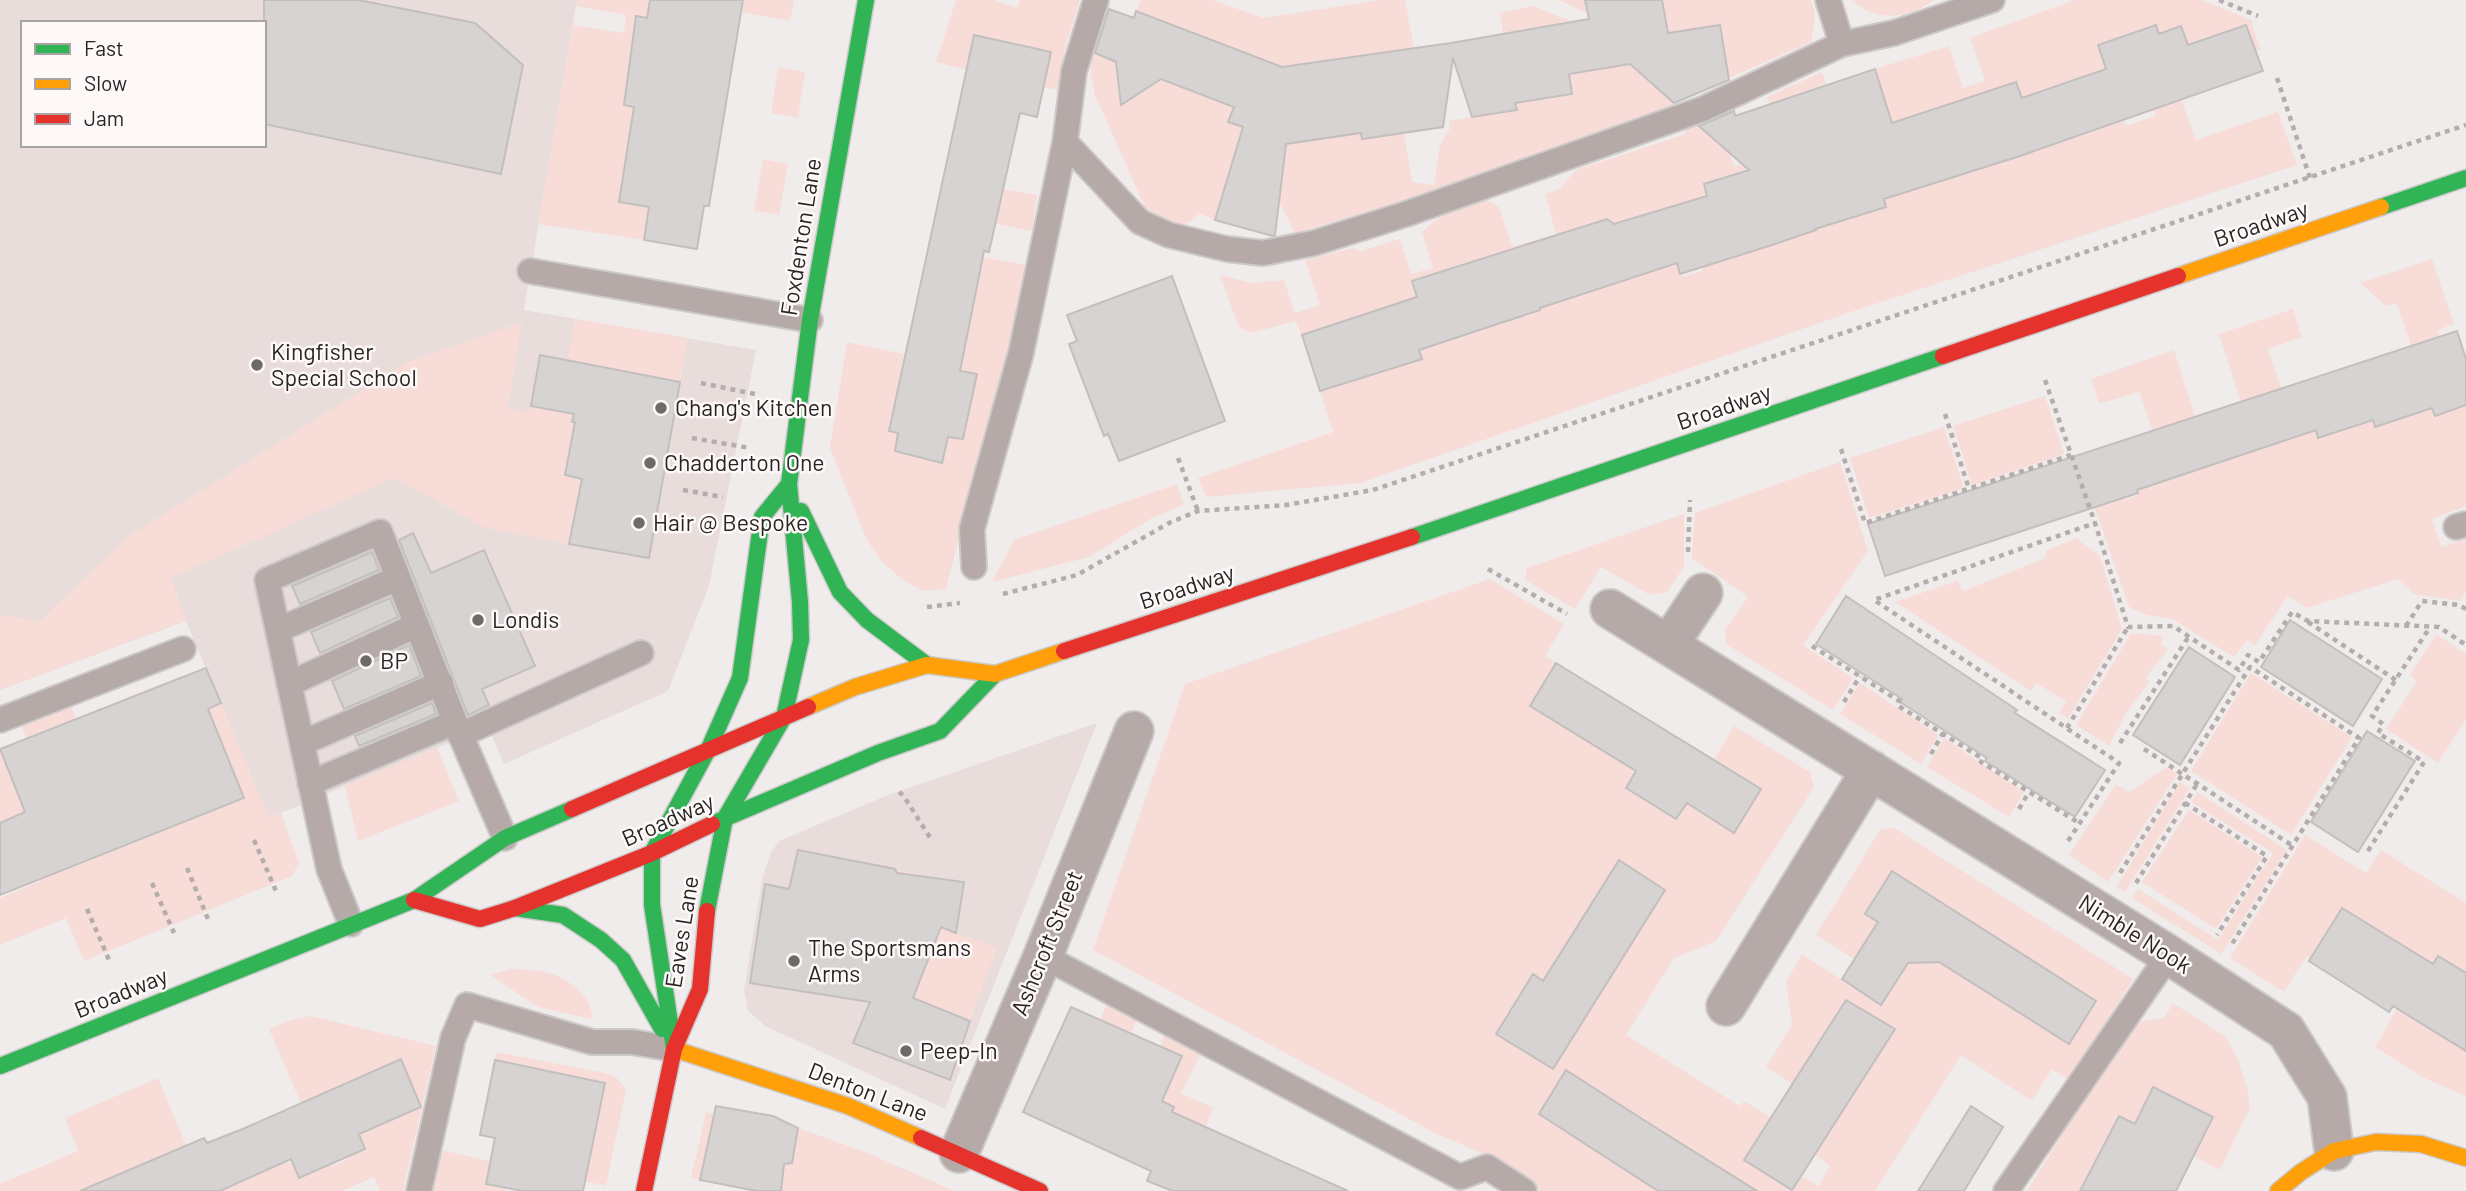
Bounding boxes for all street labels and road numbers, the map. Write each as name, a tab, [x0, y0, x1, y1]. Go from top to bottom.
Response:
street label: Foxdenton Lane	[774, 156, 826, 318]
street label: Broadway	[2210, 194, 2312, 252]
street label: Broadway	[1673, 377, 1775, 435]
street label: Broadway	[1136, 557, 1238, 615]
street label: Broadway	[617, 786, 718, 852]
street label: Ashcroft Street	[1004, 866, 1088, 1019]
street label: Eaves Lane	[658, 874, 704, 990]
street label: Nimble Nook	[2074, 888, 2197, 979]
street label: Broadway	[70, 961, 172, 1023]
street label: Denton Lane	[805, 1055, 932, 1127]

